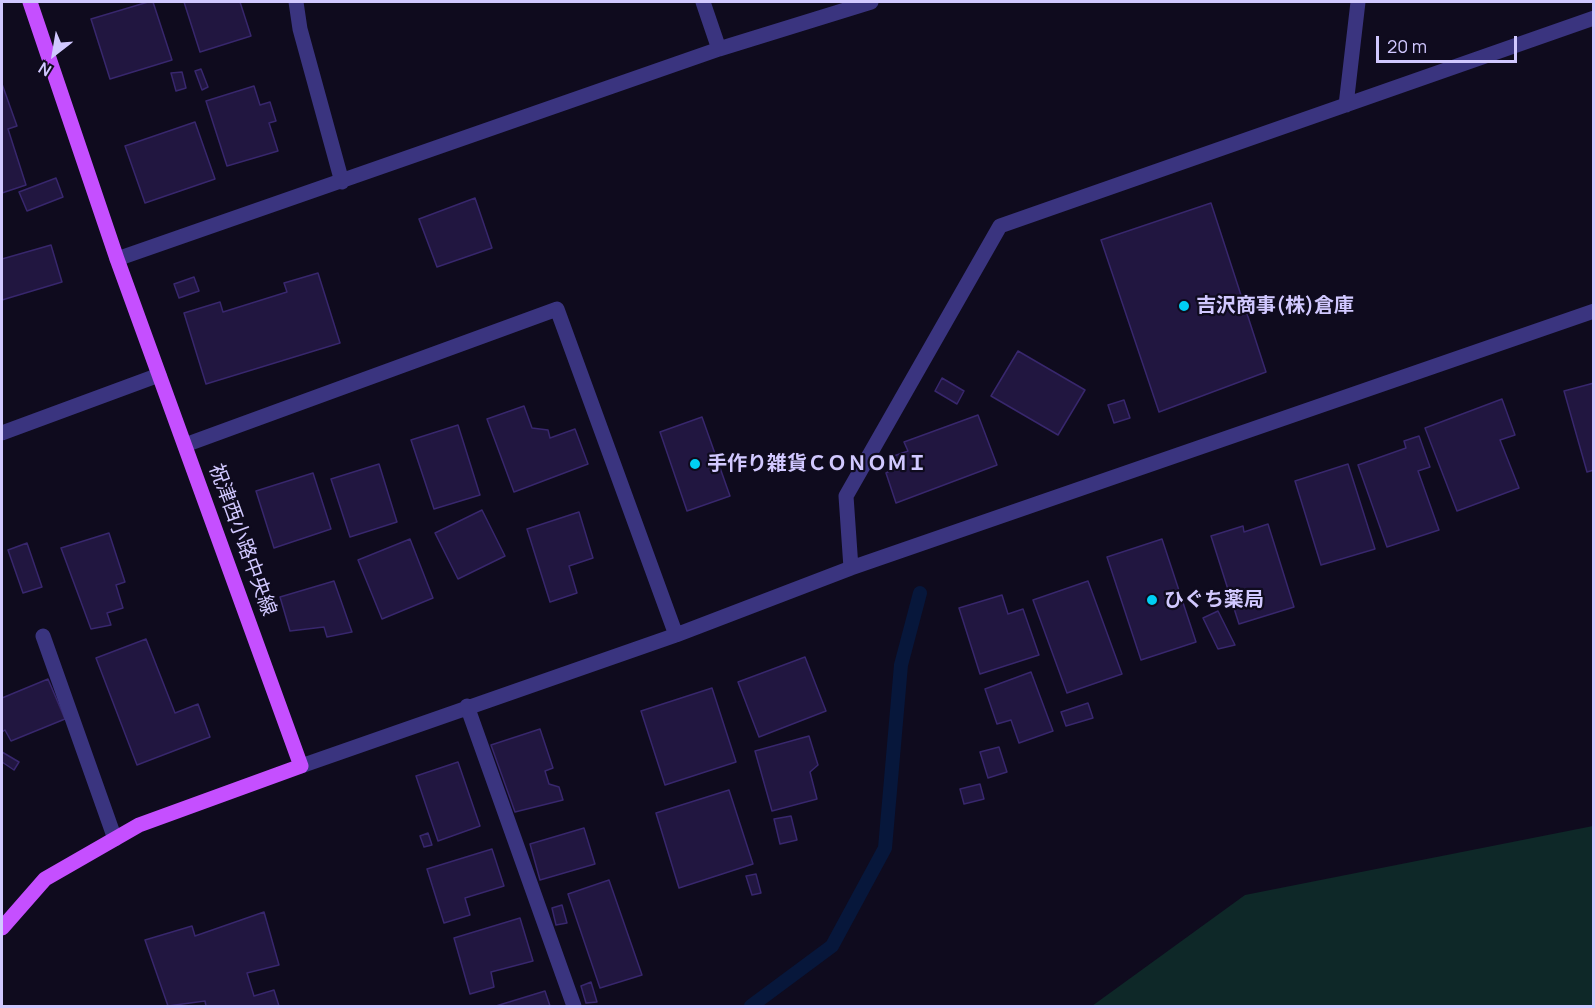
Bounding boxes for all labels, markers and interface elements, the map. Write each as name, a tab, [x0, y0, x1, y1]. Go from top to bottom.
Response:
north arrow	[24, 24, 84, 84]
scale bar	[1379, 24, 1520, 62]
text: 20 m	[1387, 34, 1427, 58]
text: N	[34, 57, 55, 82]
place label: 吉沢商事(株)倉庫	[1196, 294, 1354, 318]
marker: 吉沢商事(株)倉庫	[1177, 299, 1191, 313]
place label: 手作り雑貨ＣＯＮＯＭＩ	[707, 452, 927, 476]
marker: 手作り雑貨ＣＯＮＯＭＩ	[688, 457, 702, 471]
street label: 祝津西小路中央線	[203, 461, 281, 619]
place label: ひぐち薬局	[1164, 588, 1264, 612]
marker: ひぐち薬局	[1145, 593, 1159, 607]

